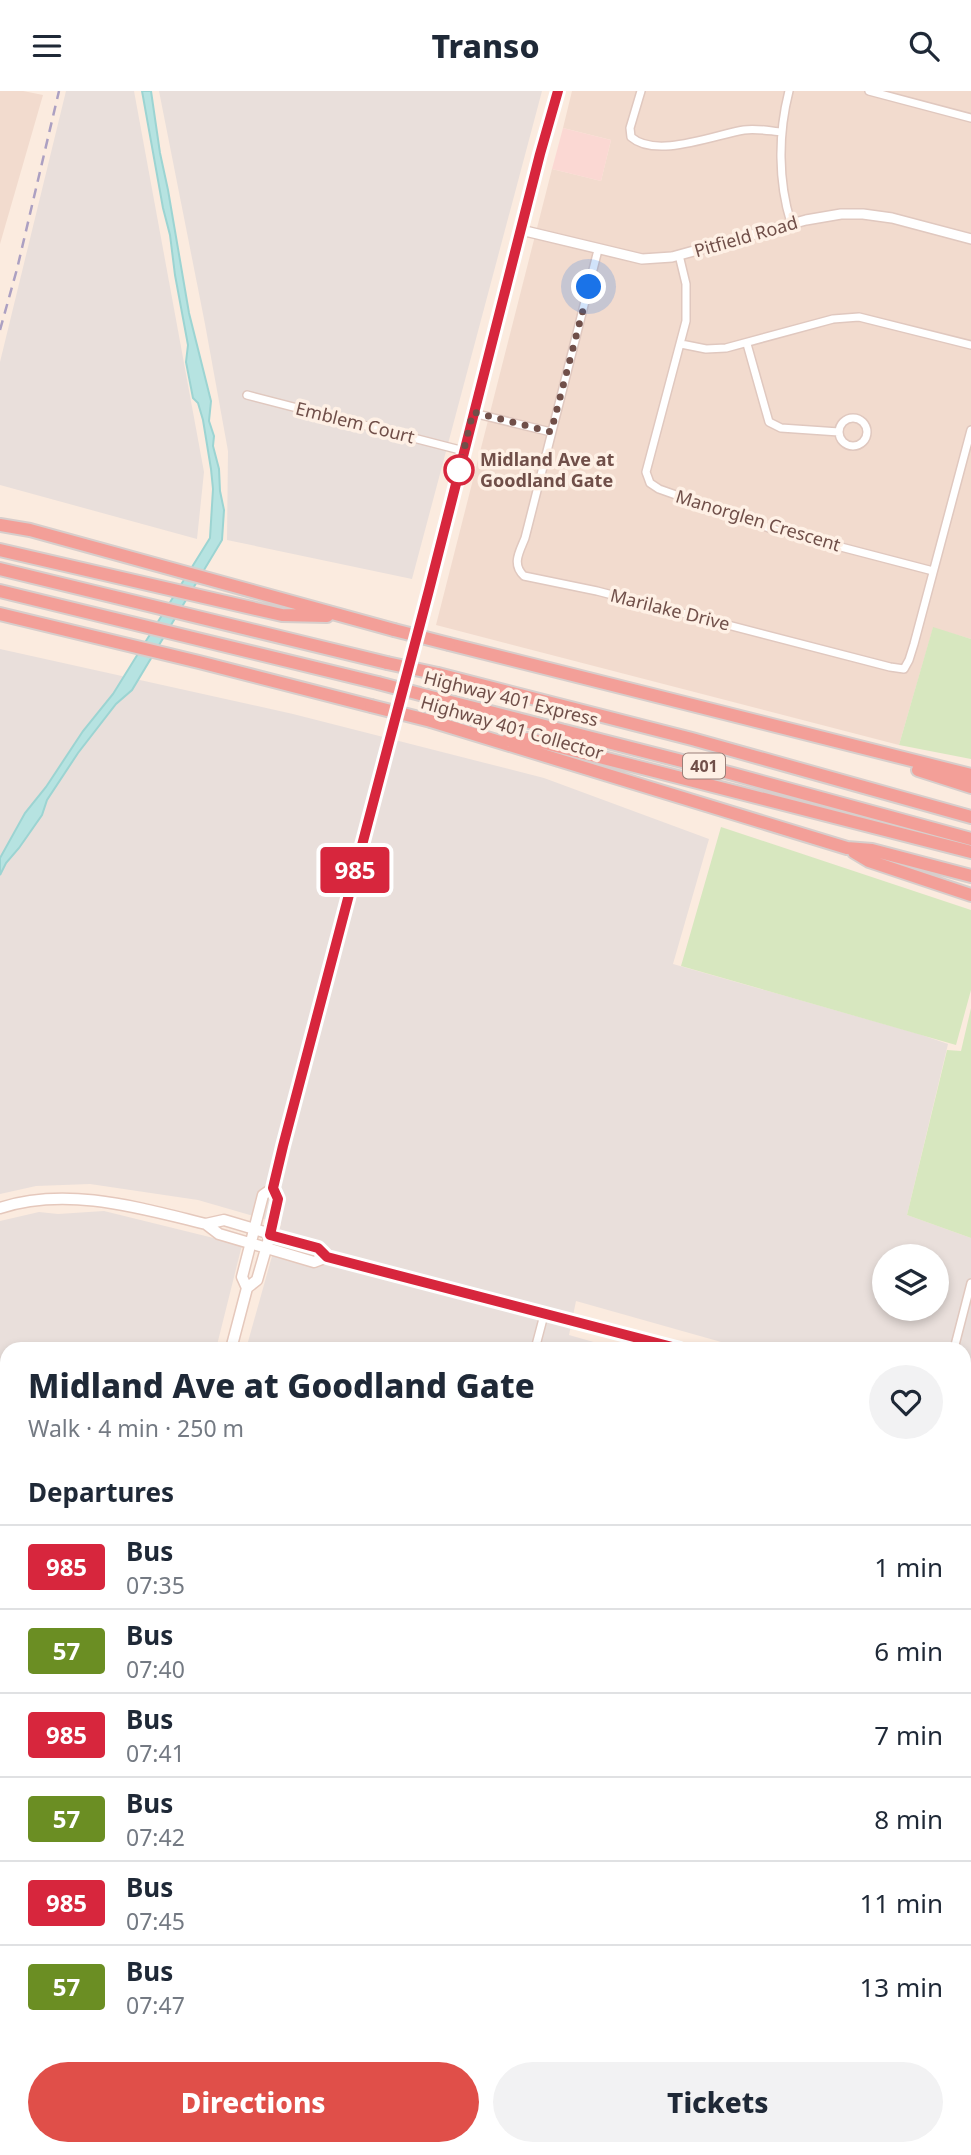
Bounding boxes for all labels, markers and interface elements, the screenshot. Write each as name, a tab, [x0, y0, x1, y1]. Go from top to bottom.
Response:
text: Transo	[431, 24, 540, 67]
icon: menu	[28, 27, 66, 65]
icon: search	[905, 27, 943, 65]
street label: Pitfield Road	[691, 210, 800, 262]
your location	[571, 269, 606, 304]
street label: Emblem Court	[293, 396, 418, 448]
place label: Midland Ave at Goodland Gate	[480, 447, 615, 492]
marker: Midland Ave at Goodland Gate	[444, 455, 474, 485]
street label: Manorglen Crescent	[673, 484, 844, 557]
street label: Marilake Drive	[608, 583, 732, 635]
street label: Highway 401 Express	[422, 665, 601, 731]
street label: Highway 401 Collector	[418, 689, 607, 765]
road number: 401	[683, 753, 725, 779]
line badge: 985	[315, 847, 395, 893]
text: 985	[334, 853, 376, 886]
map controls	[872, 1244, 949, 1321]
button: layers	[872, 1244, 949, 1321]
text: Midland Ave at Goodland Gate	[28, 1363, 535, 1408]
button: heart	[869, 1365, 943, 1439]
text: Walk · 4 min · 250 m	[28, 1412, 244, 1444]
text: Departures	[28, 1474, 174, 1510]
text: Bus	[126, 1533, 173, 1569]
text: 1 min	[874, 1549, 943, 1585]
text: 985	[46, 1550, 87, 1583]
text: 07:35	[126, 1569, 185, 1601]
text: Bus	[126, 1617, 173, 1653]
text: 6 min	[874, 1633, 943, 1669]
text: 57	[53, 1634, 80, 1667]
text: 07:40	[126, 1653, 185, 1685]
text: Bus	[126, 1701, 173, 1737]
text: 7 min	[874, 1717, 943, 1753]
text: 985	[46, 1718, 87, 1751]
text: 07:41	[126, 1737, 185, 1769]
text: Bus	[126, 1785, 173, 1821]
text: 8 min	[874, 1801, 943, 1837]
text: 57	[53, 1802, 80, 1835]
text: 07:42	[126, 1821, 185, 1853]
text: Bus	[126, 1869, 173, 1905]
text: 11 min	[859, 1885, 943, 1921]
text: 985	[46, 1886, 87, 1919]
text: 07:45	[126, 1905, 185, 1937]
text: Bus	[126, 1953, 173, 1989]
text: 13 min	[859, 1969, 943, 2005]
text: 57	[53, 1970, 80, 2003]
text: 07:47	[126, 1989, 185, 2021]
button: Directions	[28, 2062, 479, 2142]
button: Tickets	[493, 2062, 943, 2142]

